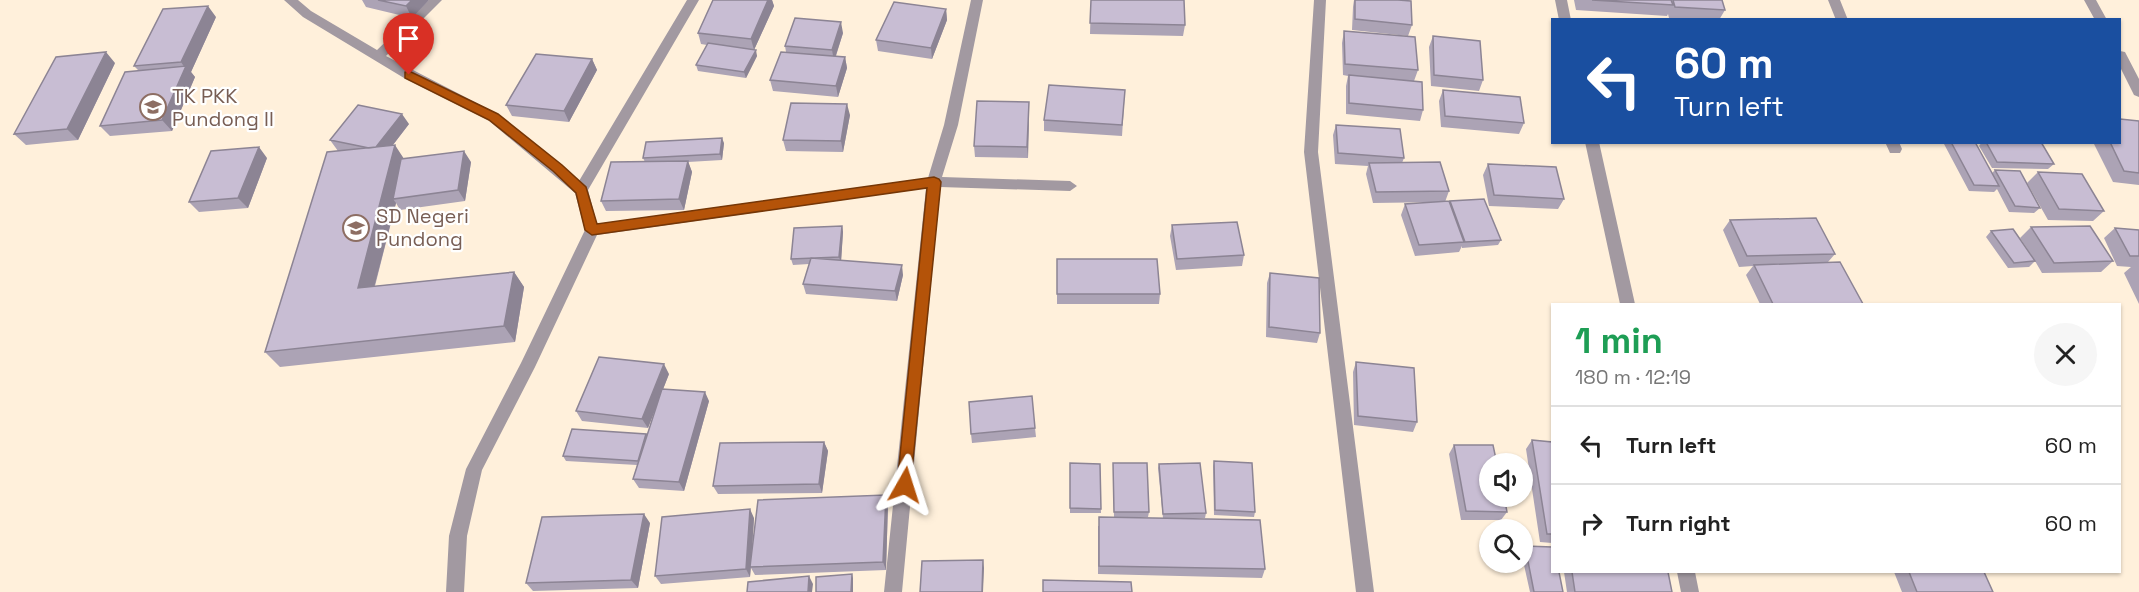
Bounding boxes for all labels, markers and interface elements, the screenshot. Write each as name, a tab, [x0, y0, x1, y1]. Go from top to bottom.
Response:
pin	[383, 13, 434, 75]
icon: arrive	[392, 22, 425, 55]
text: 60 m	[1674, 37, 1774, 90]
icon: left	[1575, 42, 1653, 120]
place label: TK PKK Pundong II	[172, 83, 274, 132]
text: Turn left	[1674, 89, 1784, 124]
school or university icon: TK PKK Pundong II	[138, 92, 168, 122]
place label: SD Negeri Pundong	[376, 203, 469, 252]
school or university icon: SD Negeri Pundong	[341, 213, 371, 243]
text: 1 min	[1575, 318, 1663, 364]
button: close	[2034, 323, 2097, 386]
text: 180 m · 12:19	[1575, 364, 1691, 390]
icon: left	[1575, 429, 1608, 462]
text: Turn left	[1626, 431, 1716, 459]
text: 60 m	[2045, 431, 2097, 459]
position arrow	[873, 453, 937, 517]
map controls	[1479, 453, 1533, 573]
button: sound	[1479, 453, 1533, 507]
icon: right	[1575, 507, 1608, 540]
text: Turn right	[1626, 509, 1731, 537]
text: 60 m	[2045, 509, 2097, 537]
button: search	[1479, 519, 1533, 573]

